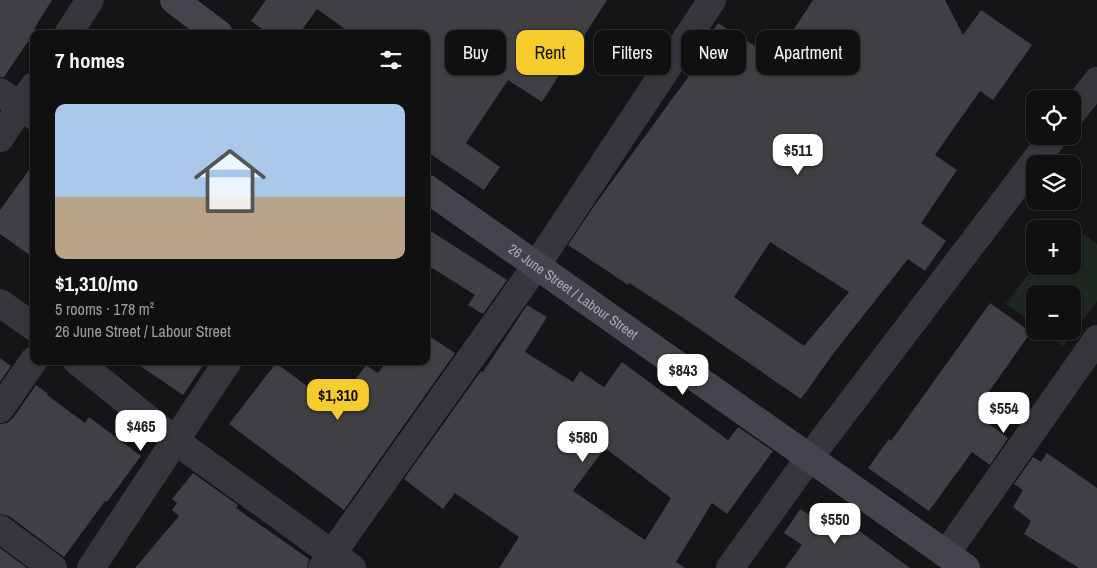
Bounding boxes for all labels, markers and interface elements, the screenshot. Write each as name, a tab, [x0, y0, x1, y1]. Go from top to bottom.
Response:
chip: Buy	[445, 30, 506, 75]
chip: Rent	[516, 30, 584, 75]
chip: Filters	[594, 30, 671, 75]
chip: New	[681, 30, 746, 75]
chip: Apartment	[756, 30, 860, 75]
text: 7 homes	[55, 46, 125, 75]
icon: filters	[377, 46, 405, 74]
map controls	[1026, 90, 1081, 340]
button: locate	[1026, 90, 1081, 145]
pin: $511	[768, 134, 828, 176]
icon: home	[185, 136, 275, 226]
text: $511	[784, 139, 812, 161]
button: layers	[1026, 155, 1081, 210]
button: +	[1026, 220, 1081, 275]
street label: 26 June Street / Labour Street	[505, 240, 641, 343]
text: $1,310/mo	[55, 269, 138, 298]
button: −	[1026, 285, 1081, 340]
text: 5 rooms · 178 m²	[55, 298, 154, 320]
text: 26 June Street / Labour Street	[55, 320, 231, 342]
pin: $843	[653, 354, 713, 396]
text: $843	[668, 359, 698, 381]
pin: $1,310	[297, 378, 379, 421]
text: $1,310	[318, 384, 358, 406]
pin: $554	[974, 392, 1034, 434]
text: $554	[989, 397, 1019, 419]
pin: $465	[111, 410, 171, 452]
text: $465	[126, 415, 156, 437]
pin: $580	[553, 420, 613, 463]
text: $580	[568, 426, 598, 448]
pin: $550	[805, 502, 865, 545]
text: $550	[820, 508, 850, 530]

